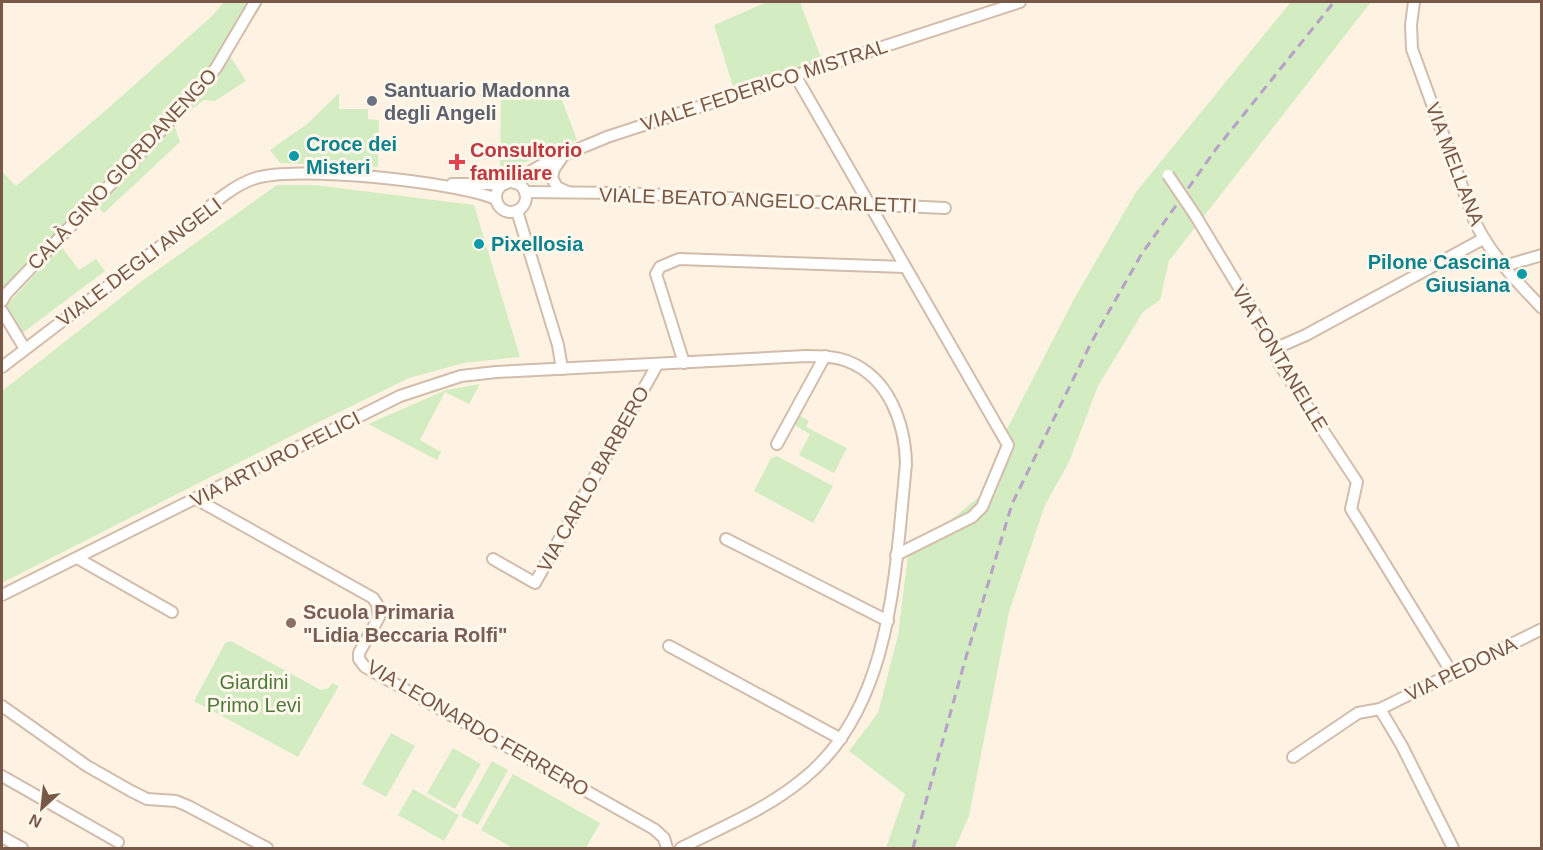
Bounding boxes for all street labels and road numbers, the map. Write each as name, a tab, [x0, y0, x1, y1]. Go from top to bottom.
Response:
street label: VIALE FEDERICO MISTRAL	[638, 35, 890, 135]
street label: CALÀ GINO GIORDANENGO	[23, 64, 221, 274]
street label: VIA MELLANA	[1421, 99, 1489, 229]
street label: VIALE BEATO ANGELO CARLETTI	[599, 183, 917, 217]
street label: VIALE DEGLI ANGELI	[52, 193, 226, 331]
street label: VIA FONTANELLE	[1228, 281, 1332, 435]
street label: VIA CARLO BARBERO	[533, 382, 653, 576]
street label: VIA ARTURO FELICI	[186, 407, 364, 511]
street label: VIA PEDONA	[1402, 632, 1521, 705]
street label: VIA LEONARDO FERRERO	[363, 655, 593, 801]

